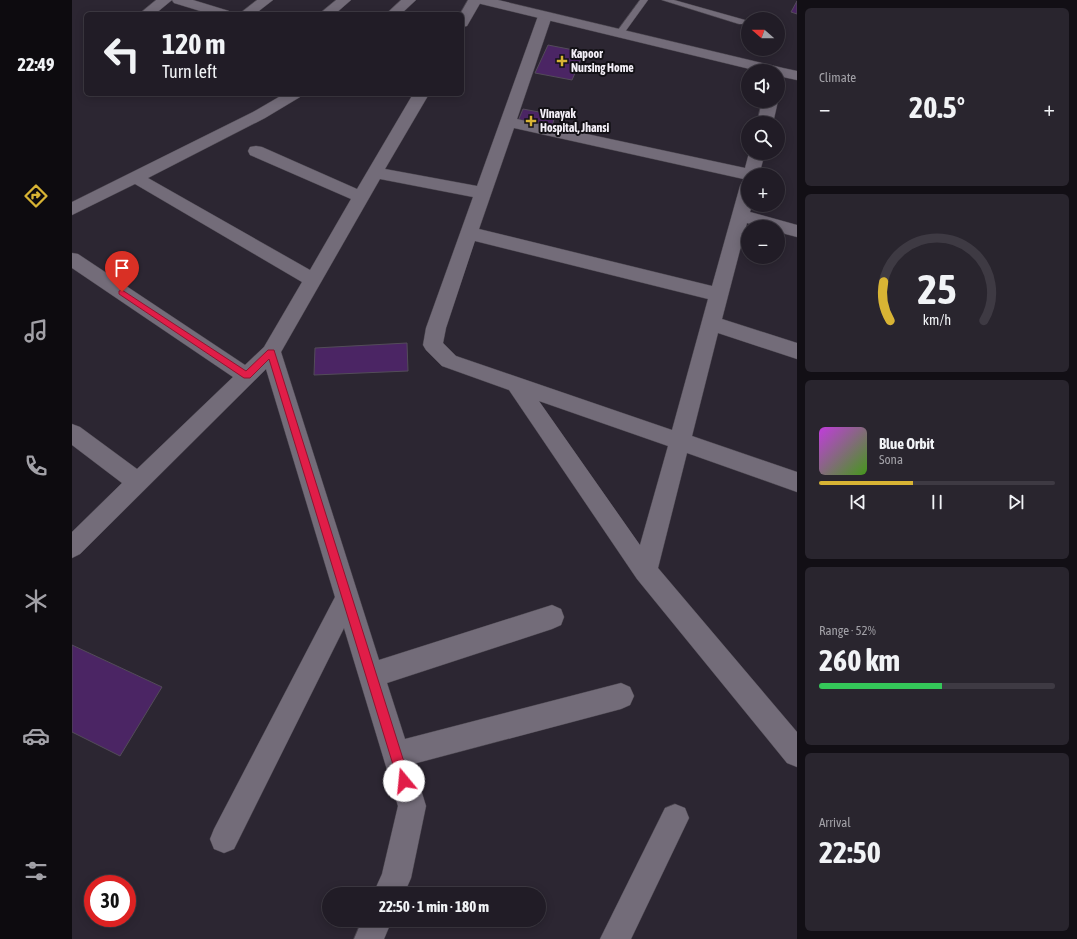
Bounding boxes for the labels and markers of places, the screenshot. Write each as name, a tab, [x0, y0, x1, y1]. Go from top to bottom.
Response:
place label: Kapoor Nursing Home	[571, 47, 634, 75]
marker: Kapoor Nursing Home	[556, 55, 568, 67]
place label: Vinayak Hospital, Jhansi	[539, 107, 610, 135]
marker: Vinayak Hospital, Jhansi	[525, 115, 537, 127]
pin	[105, 251, 139, 292]

